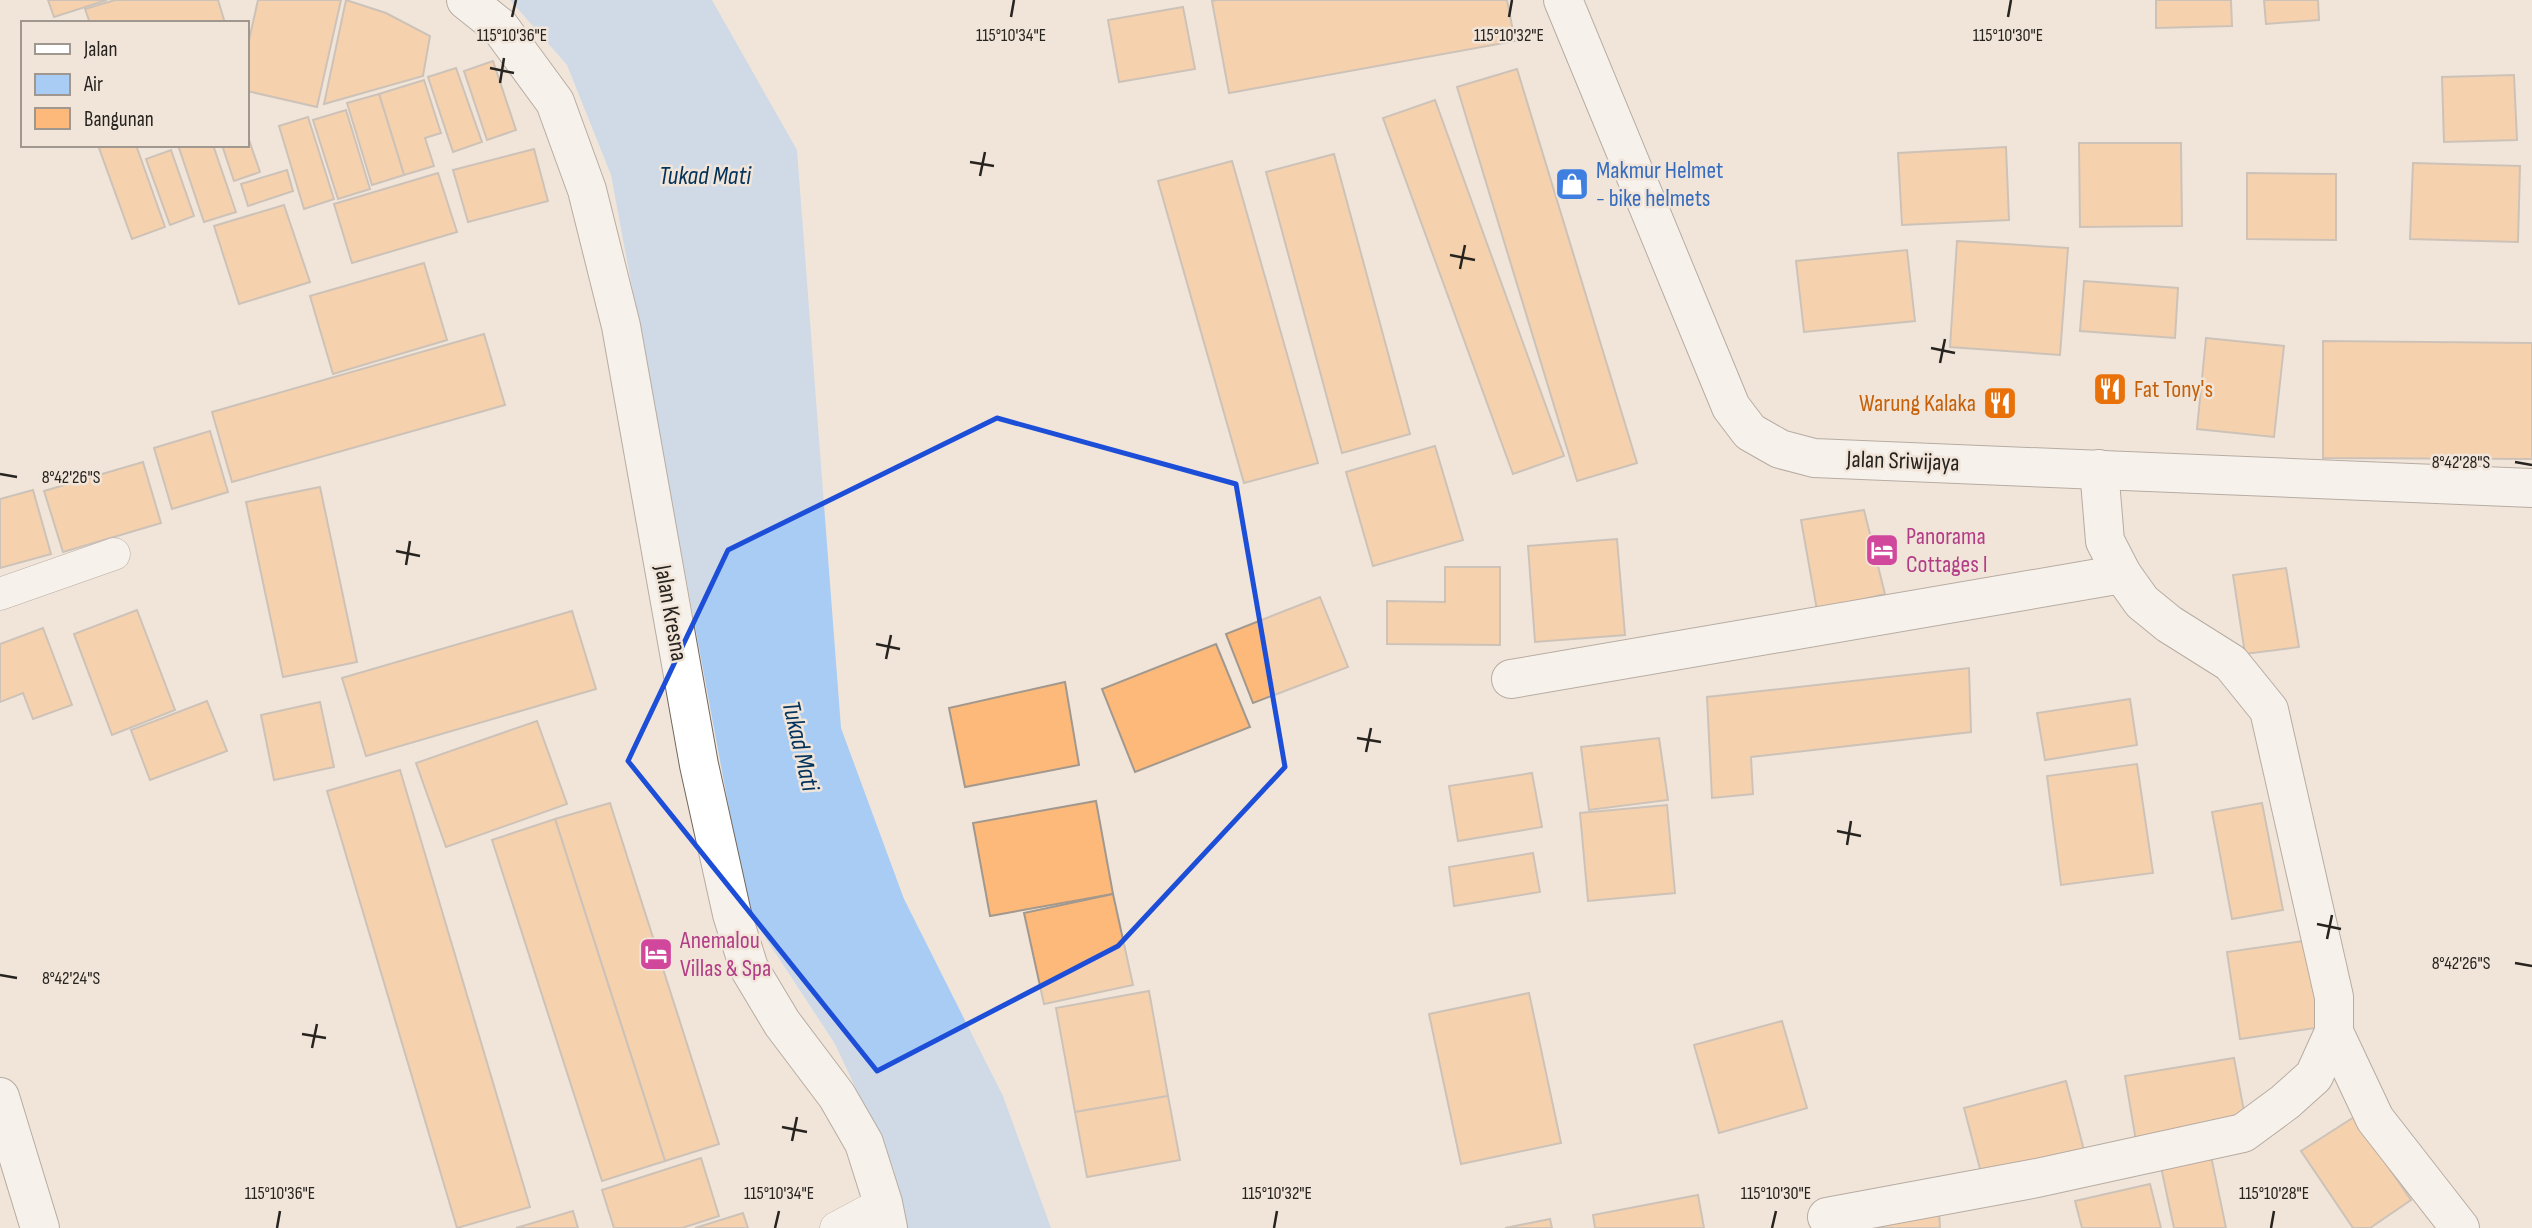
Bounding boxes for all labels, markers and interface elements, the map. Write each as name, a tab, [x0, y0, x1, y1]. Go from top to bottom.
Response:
legend	[21, 21, 248, 147]
text: 115°10'36"E	[477, 25, 547, 46]
text: 115°10'34"E	[976, 25, 1046, 46]
text: 115°10'32"E	[1474, 25, 1544, 46]
text: 115°10'30"E	[1973, 25, 2043, 46]
text: Jalan	[83, 37, 117, 62]
text: Air	[83, 72, 103, 97]
text: Bangunan	[84, 107, 154, 132]
place label: Makmur Helmet - bike helmets	[1596, 156, 1723, 213]
water label: Tukad Mati	[659, 161, 752, 192]
shop icon: Makmur Helmet - bike helmets	[1553, 165, 1591, 203]
restaurant icon: Fat Tony's	[2091, 370, 2129, 408]
place label: Fat Tony's	[2134, 375, 2213, 404]
restaurant icon: Warung Kalaka	[1981, 384, 2019, 422]
place label: Warung Kalaka	[1859, 389, 1976, 418]
street label: Jalan Sriwijaya	[1845, 445, 1960, 477]
text: 8°42'28"S	[2432, 452, 2491, 473]
text: 8°42'26"S	[42, 467, 101, 488]
place label: Panorama Cottages I	[1906, 522, 1988, 579]
hotel icon: Panorama Cottages I	[1863, 531, 1901, 569]
street label: Jalan Kresna	[648, 562, 694, 663]
water label: Tukad Mati	[775, 698, 826, 795]
place label: Anemalou Villas & Spa	[679, 926, 771, 983]
hotel icon: Anemalou Villas & Spa	[637, 935, 675, 973]
text: 8°42'26"S	[2432, 953, 2491, 974]
text: 8°42'24"S	[42, 968, 100, 989]
text: 115°10'36"E	[245, 1183, 315, 1204]
text: 115°10'34"E	[744, 1183, 814, 1204]
text: 115°10'32"E	[1242, 1183, 1312, 1204]
text: 115°10'30"E	[1741, 1183, 1811, 1204]
text: 115°10'28"E	[2239, 1183, 2309, 1204]

